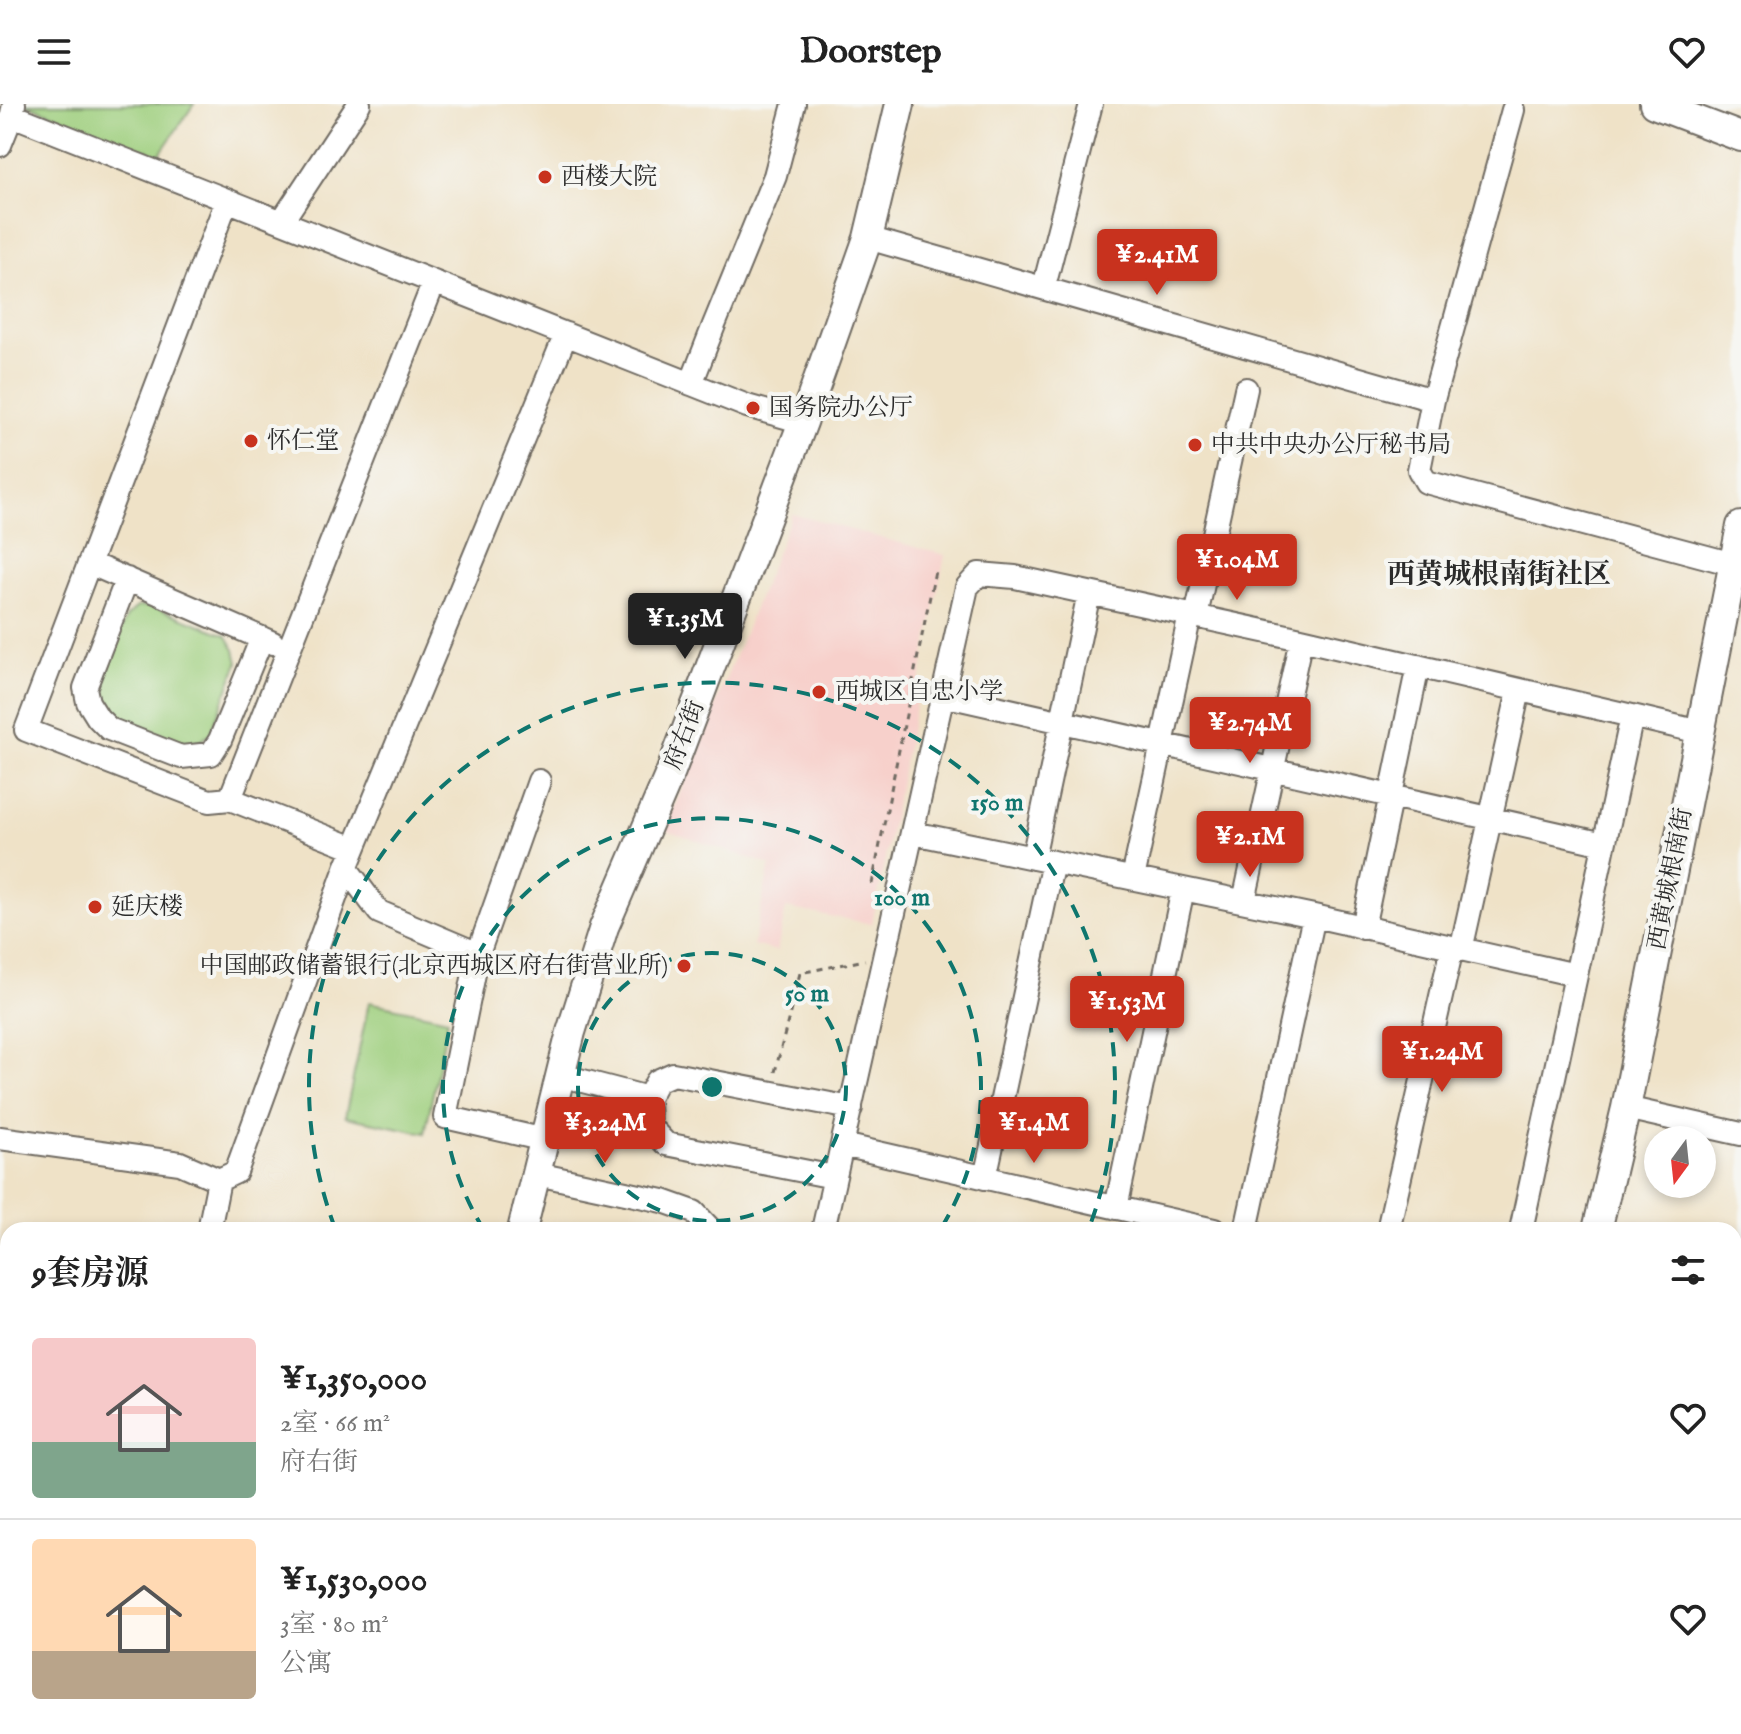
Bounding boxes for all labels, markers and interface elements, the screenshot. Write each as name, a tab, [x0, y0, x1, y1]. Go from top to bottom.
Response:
text: Doorstep	[800, 29, 941, 75]
icon: menu	[32, 30, 76, 74]
icon: heart	[1665, 30, 1709, 74]
place label: 西楼大院	[561, 162, 657, 193]
marker: 西楼大院	[536, 168, 554, 186]
pin: ¥2.41M	[1092, 229, 1222, 297]
text: ¥2.41M	[1115, 238, 1199, 271]
place label: 国务院办公厅	[769, 393, 913, 424]
marker: 国务院办公厅	[744, 399, 762, 417]
place label: 怀仁堂	[267, 426, 339, 457]
place label: 中共中央办公厅秘书局	[1211, 430, 1451, 461]
marker: 怀仁堂	[242, 432, 260, 450]
marker: 中共中央办公厅秘书局	[1186, 436, 1204, 454]
pin: ¥1.04M	[1172, 534, 1302, 602]
text: ¥1.04M	[1195, 543, 1279, 576]
district label: 西黄城根南街社区	[1387, 558, 1611, 593]
pin: ¥1.35M	[620, 593, 750, 661]
text: ¥1.35M	[646, 602, 724, 635]
place label: 西城区自忠小学	[835, 677, 1003, 708]
marker: 西城区自忠小学	[810, 683, 828, 701]
street label: 府右街	[658, 696, 712, 774]
pin: ¥2.74M	[1185, 697, 1315, 765]
text: ¥2.74M	[1208, 706, 1292, 739]
text: 150 m	[970, 788, 1024, 819]
street label: 西黄城根南街	[1642, 805, 1700, 953]
pin: ¥2.1M	[1194, 811, 1306, 879]
text: ¥2.1M	[1215, 820, 1285, 853]
text: 100 m	[874, 883, 931, 914]
place label: 延庆楼	[111, 892, 183, 923]
marker: 延庆楼	[86, 898, 104, 916]
place label: 中国邮政储蓄银行(北京西城区府右街营业所)	[200, 951, 668, 982]
marker: 中国邮政储蓄银行(北京西城区府右街营业所)	[675, 957, 693, 975]
pin: ¥1.53M	[1062, 976, 1192, 1044]
text: 50 m	[785, 979, 830, 1010]
text: ¥1.53M	[1088, 985, 1166, 1018]
pin: ¥1.24M	[1377, 1026, 1507, 1094]
text: ¥1.24M	[1400, 1035, 1484, 1068]
centre of rings	[698, 1073, 726, 1101]
pin: ¥3.24M	[540, 1097, 670, 1165]
pin: ¥1.4M	[978, 1097, 1090, 1165]
text: ¥3.24M	[563, 1106, 647, 1139]
text: ¥1.4M	[998, 1106, 1070, 1139]
north arrow	[1644, 1126, 1716, 1198]
map controls	[1644, 1126, 1716, 1198]
icon: filters	[1666, 1248, 1710, 1292]
text: 9套房源	[32, 1253, 149, 1296]
text: ¥1,350,000	[280, 1358, 427, 1401]
icon: home	[96, 1370, 192, 1466]
icon: heart	[1666, 1396, 1710, 1440]
text: 2室 · 66 m²	[280, 1407, 390, 1440]
text: 府右街	[280, 1446, 358, 1479]
text: ¥1,530,000	[280, 1559, 427, 1602]
icon: home	[96, 1571, 192, 1667]
icon: heart	[1666, 1597, 1710, 1641]
text: 3室 · 80 m²	[280, 1608, 389, 1641]
text: 公寓	[280, 1647, 332, 1680]

